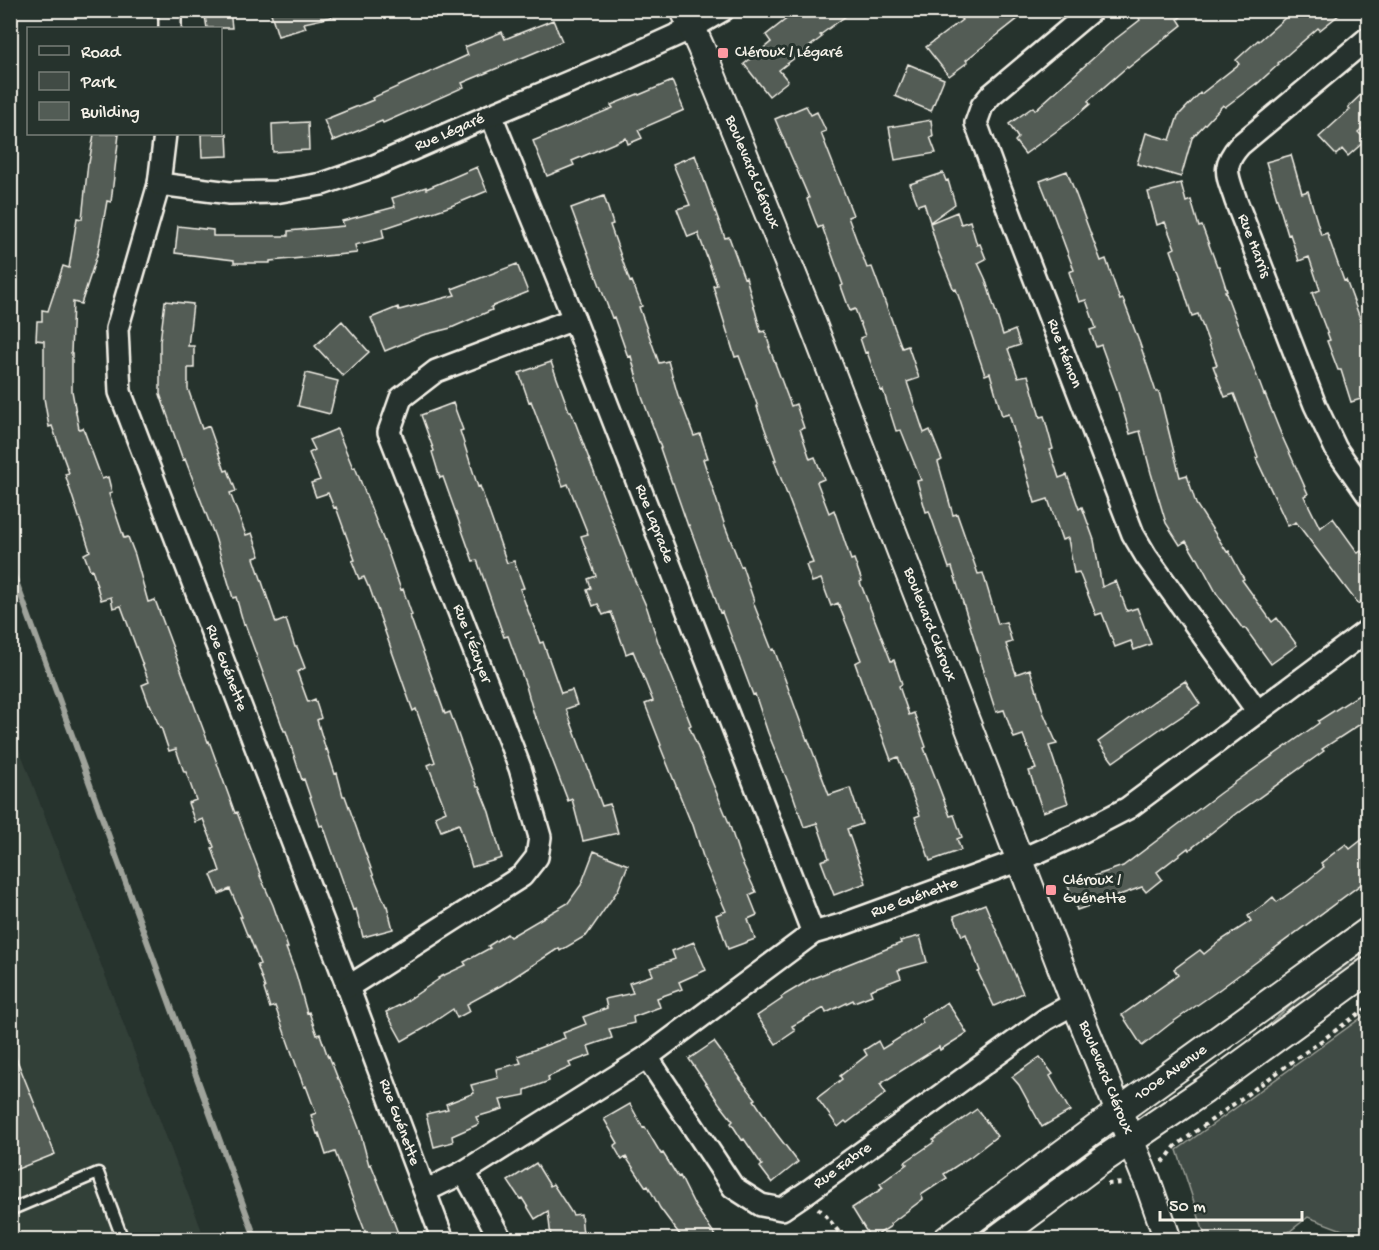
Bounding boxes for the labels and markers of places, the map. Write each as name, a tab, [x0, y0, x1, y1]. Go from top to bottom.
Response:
place label: Cléroux / Légaré	[735, 44, 844, 63]
marker: Cléroux / Légaré	[716, 46, 730, 60]
place label: Cléroux / Guénette	[1063, 872, 1127, 909]
marker: Cléroux / Guénette	[1044, 883, 1058, 897]

